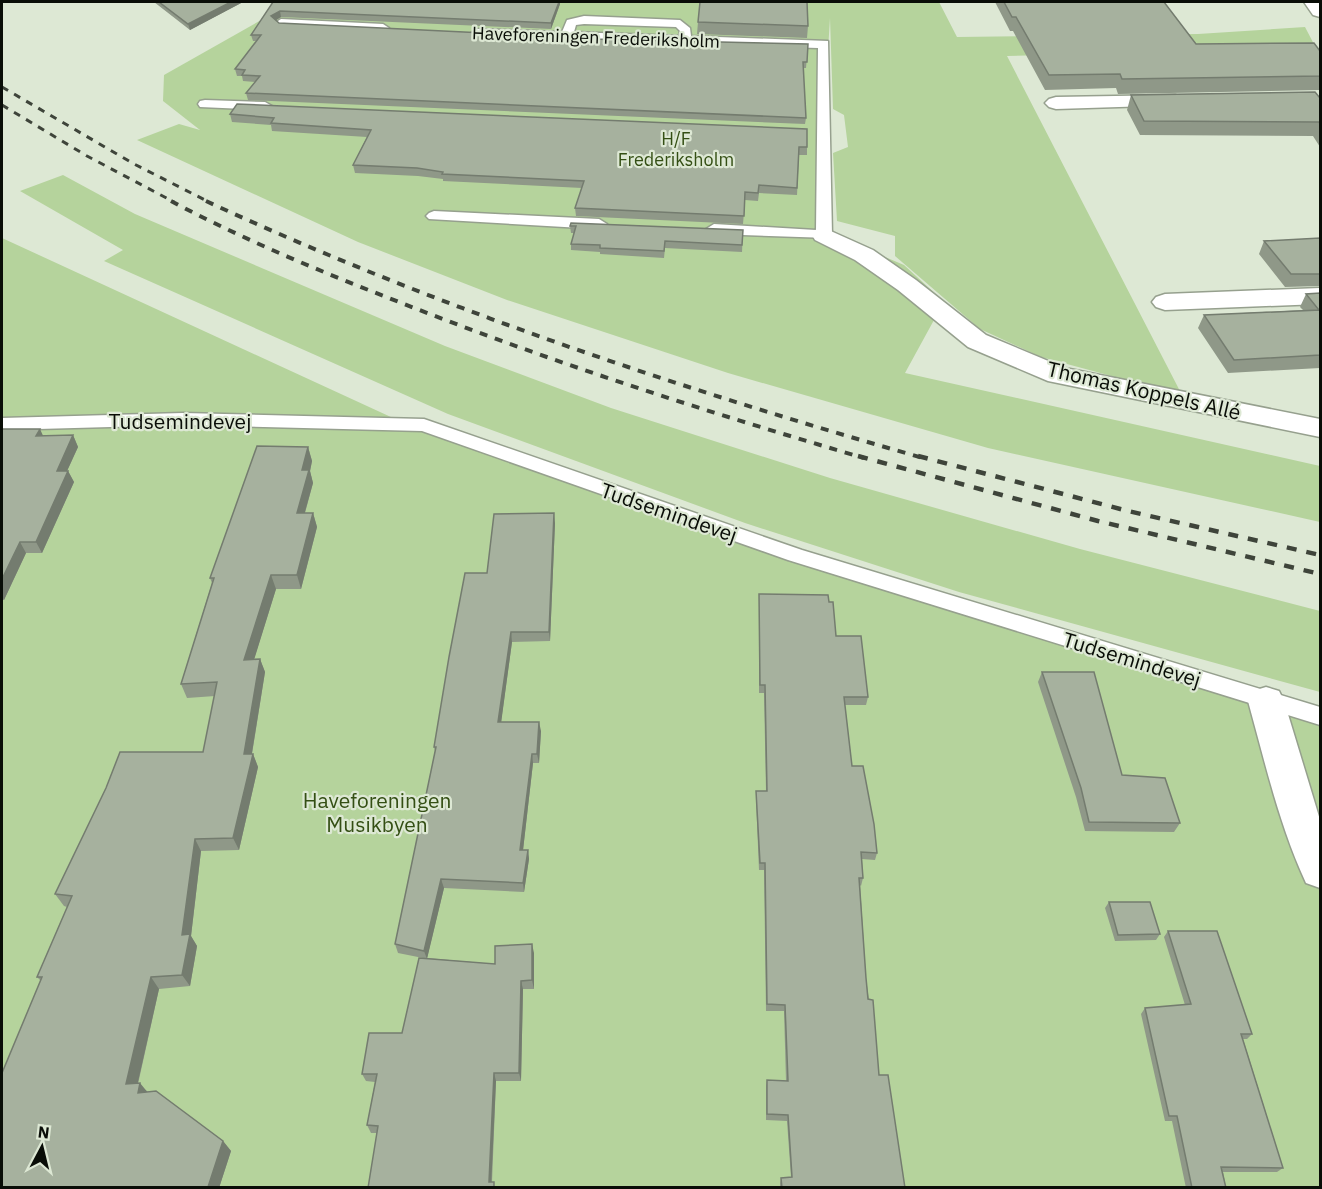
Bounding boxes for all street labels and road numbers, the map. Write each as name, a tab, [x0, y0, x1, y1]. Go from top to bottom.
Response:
street label: Haveforeningen Frederiksholm	[472, 21, 720, 53]
street label: Thomas Koppels Allé	[1044, 354, 1244, 426]
street label: Tudsemindevej	[109, 407, 251, 435]
street label: Tudsemindevej	[597, 476, 741, 548]
street label: Tudsemindevej	[1060, 625, 1204, 693]

